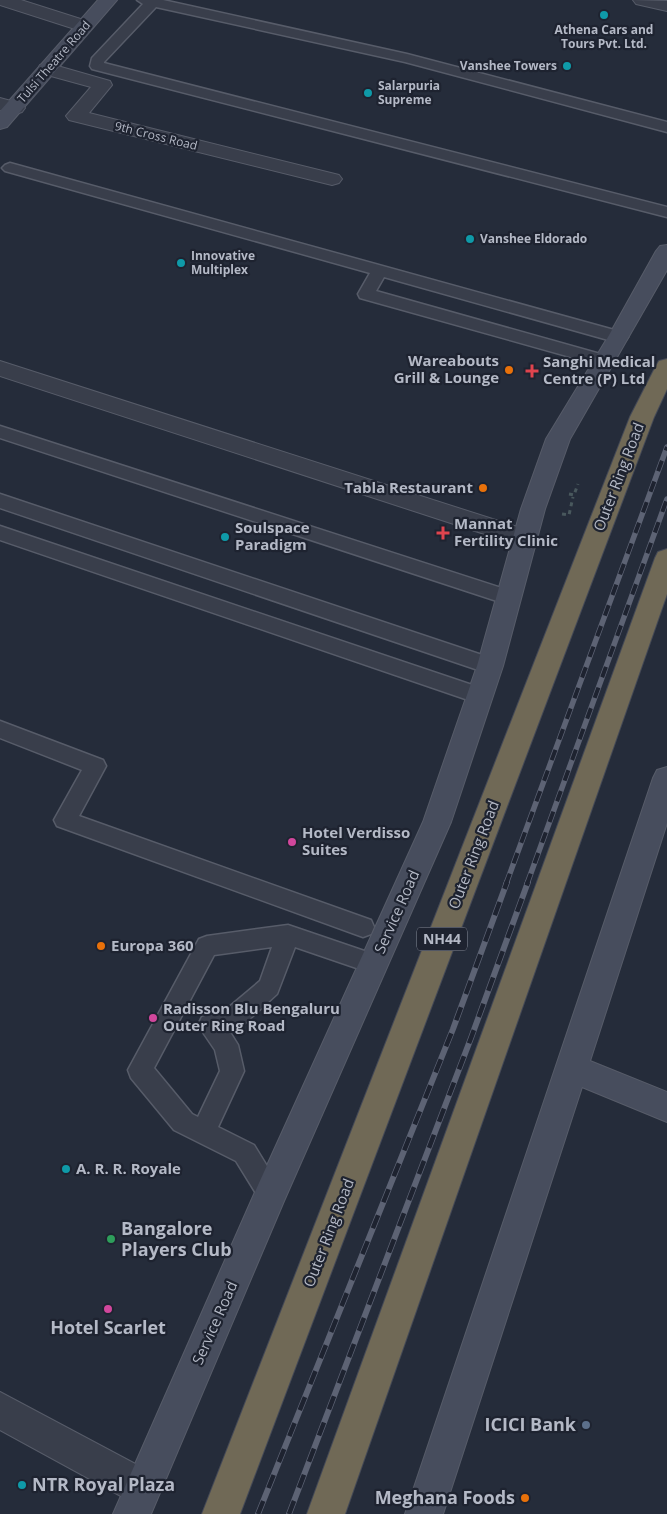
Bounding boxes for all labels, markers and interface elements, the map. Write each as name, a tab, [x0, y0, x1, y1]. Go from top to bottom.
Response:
marker: Athena Cars and Tours Pvt. Ltd.	[598, 9, 610, 21]
street label: Tulsi Theatre Road	[13, 17, 94, 106]
place label: Athena Cars and Tours Pvt. Ltd.	[555, 21, 653, 52]
place label: Vanshee Towers	[460, 57, 557, 74]
marker: Vanshee Towers	[561, 60, 573, 72]
place label: Salarpuria Supreme	[378, 77, 440, 108]
marker: Salarpuria Supreme	[362, 87, 374, 99]
street label: 9th Cross Road	[113, 117, 199, 154]
place label: Vanshee Eldorado	[480, 230, 587, 247]
marker: Vanshee Eldorado	[464, 233, 476, 245]
place label: Innovative Multiplex	[191, 247, 255, 278]
marker: Innovative Multiplex	[175, 257, 187, 269]
place label: Wareabouts Grill & Lounge	[394, 350, 499, 387]
place label: Sanghi Medical Centre (P) Ltd	[543, 351, 655, 388]
marker: Wareabouts Grill & Lounge	[503, 364, 515, 376]
marker: Sanghi Medical Centre (P) Ltd	[525, 364, 539, 378]
street label: Outer Ring Road	[588, 419, 648, 534]
place label: Tabla Restaurant	[344, 477, 473, 497]
marker: Tabla Restaurant	[477, 482, 489, 494]
place label: Mannat Fertility Clinic	[454, 513, 558, 550]
place label: Soulspace Paradigm	[235, 517, 310, 554]
marker: Mannat Fertility Clinic	[436, 526, 450, 540]
marker: Soulspace Paradigm	[219, 531, 231, 543]
street label: Outer Ring Road	[443, 797, 503, 912]
place label: Hotel Verdisso Suites	[302, 822, 410, 859]
marker: Hotel Verdisso Suites	[286, 836, 298, 848]
street label: Service Road	[369, 867, 423, 956]
road number: NH44	[417, 928, 467, 951]
place label: Europa 360	[111, 935, 194, 955]
marker: Europa 360	[95, 940, 107, 952]
place label: Radisson Blu Bengaluru Outer Ring Road	[163, 998, 340, 1035]
marker: Radisson Blu Bengaluru Outer Ring Road	[147, 1012, 159, 1024]
place label: A. R. R. Royale	[76, 1158, 181, 1178]
marker: A. R. R. Royale	[60, 1163, 72, 1175]
street label: Outer Ring Road	[298, 1175, 358, 1290]
place label: Bangalore Players Club	[121, 1216, 232, 1261]
marker: Bangalore Players Club	[105, 1233, 117, 1245]
street label: Service Road	[187, 1278, 241, 1367]
marker: Hotel Scarlet	[102, 1303, 114, 1315]
place label: Hotel Scarlet	[50, 1315, 166, 1339]
place label: ICICI Bank	[485, 1412, 577, 1436]
marker: ICICI Bank	[580, 1419, 592, 1431]
place label: NTR Royal Plaza	[32, 1472, 175, 1496]
marker: NTR Royal Plaza	[16, 1479, 28, 1491]
place label: Meghana Foods	[375, 1485, 515, 1509]
marker: Meghana Foods	[519, 1492, 531, 1504]

